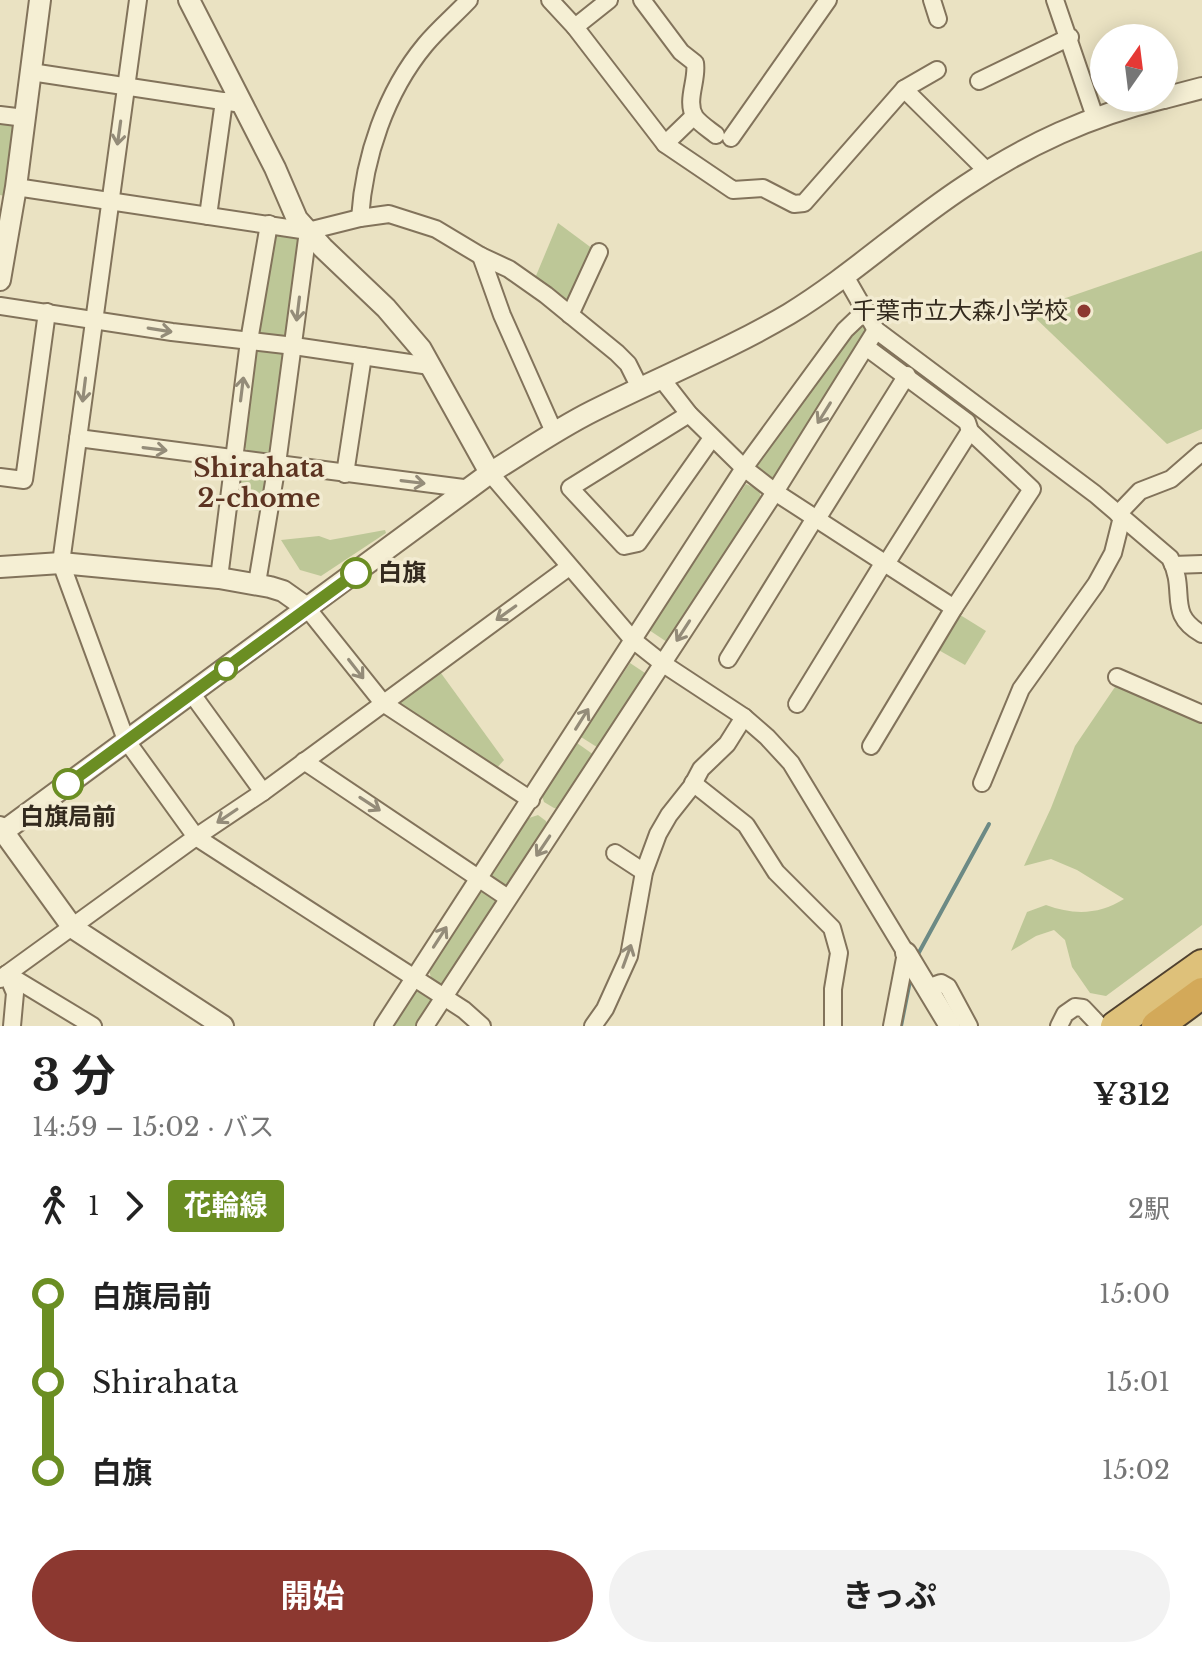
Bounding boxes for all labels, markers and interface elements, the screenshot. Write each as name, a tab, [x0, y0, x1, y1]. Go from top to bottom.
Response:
north arrow	[1090, 24, 1178, 112]
map controls	[1090, 24, 1178, 112]
one-way arrow	[112, 119, 127, 146]
one-way arrow	[291, 295, 306, 321]
place label: 千葉市立大森小学校	[852, 296, 1068, 325]
marker: 千葉市立大森小学校	[1075, 302, 1093, 320]
one-way arrow	[147, 323, 172, 338]
one-way arrow	[235, 376, 250, 403]
one-way arrow	[76, 377, 91, 402]
one-way arrow	[816, 401, 832, 424]
one-way arrow	[142, 442, 167, 457]
district label: Shirahata 2-chome	[193, 452, 325, 514]
one-way arrow	[400, 475, 425, 490]
marker: 白旗	[341, 558, 371, 588]
place label: 白旗	[378, 558, 426, 587]
one-way arrow	[495, 605, 517, 622]
one-way arrow	[675, 620, 691, 642]
unlabelled marker	[215, 658, 237, 680]
one-way arrow	[347, 658, 364, 679]
one-way arrow	[574, 709, 591, 731]
marker: 白旗局前	[53, 769, 83, 799]
one-way arrow	[358, 796, 380, 812]
place label: 白旗局前	[20, 802, 116, 831]
one-way arrow	[217, 807, 239, 824]
one-way arrow	[535, 834, 551, 856]
one-way arrow	[433, 926, 449, 949]
one-way arrow	[621, 944, 636, 969]
text: 3 分	[32, 1048, 116, 1103]
text: ¥312	[1093, 1076, 1170, 1113]
text: 14:59 – 15:02 · バス	[32, 1111, 274, 1143]
icon: walk	[32, 1184, 76, 1228]
icon: forward	[112, 1184, 156, 1228]
text: 花輪線	[184, 1188, 268, 1223]
text: 1	[88, 1190, 100, 1222]
text: 2駅	[1128, 1193, 1170, 1225]
text: 白旗局前	[92, 1278, 212, 1315]
text: 15:00	[1099, 1278, 1170, 1310]
text: Shirahata	[92, 1364, 238, 1401]
text: 15:01	[1106, 1366, 1170, 1398]
text: 白旗	[92, 1454, 152, 1491]
text: 15:02	[1102, 1454, 1170, 1486]
button: 開始	[32, 1550, 593, 1642]
button: きっぷ	[609, 1550, 1170, 1642]

